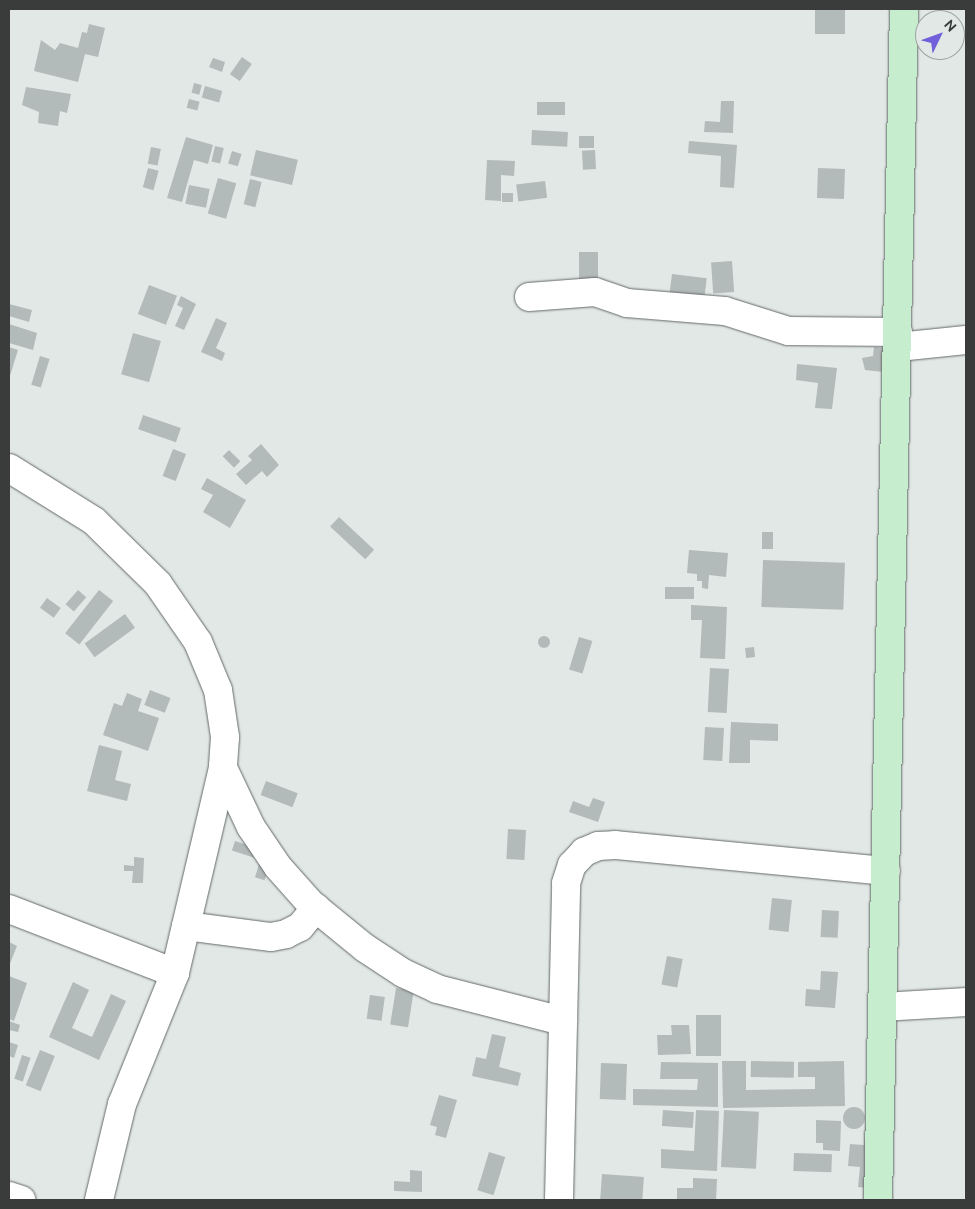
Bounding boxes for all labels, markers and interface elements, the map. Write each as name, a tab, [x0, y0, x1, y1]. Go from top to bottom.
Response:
north arrow	[915, 10, 965, 60]
text: N	[941, 16, 960, 35]

